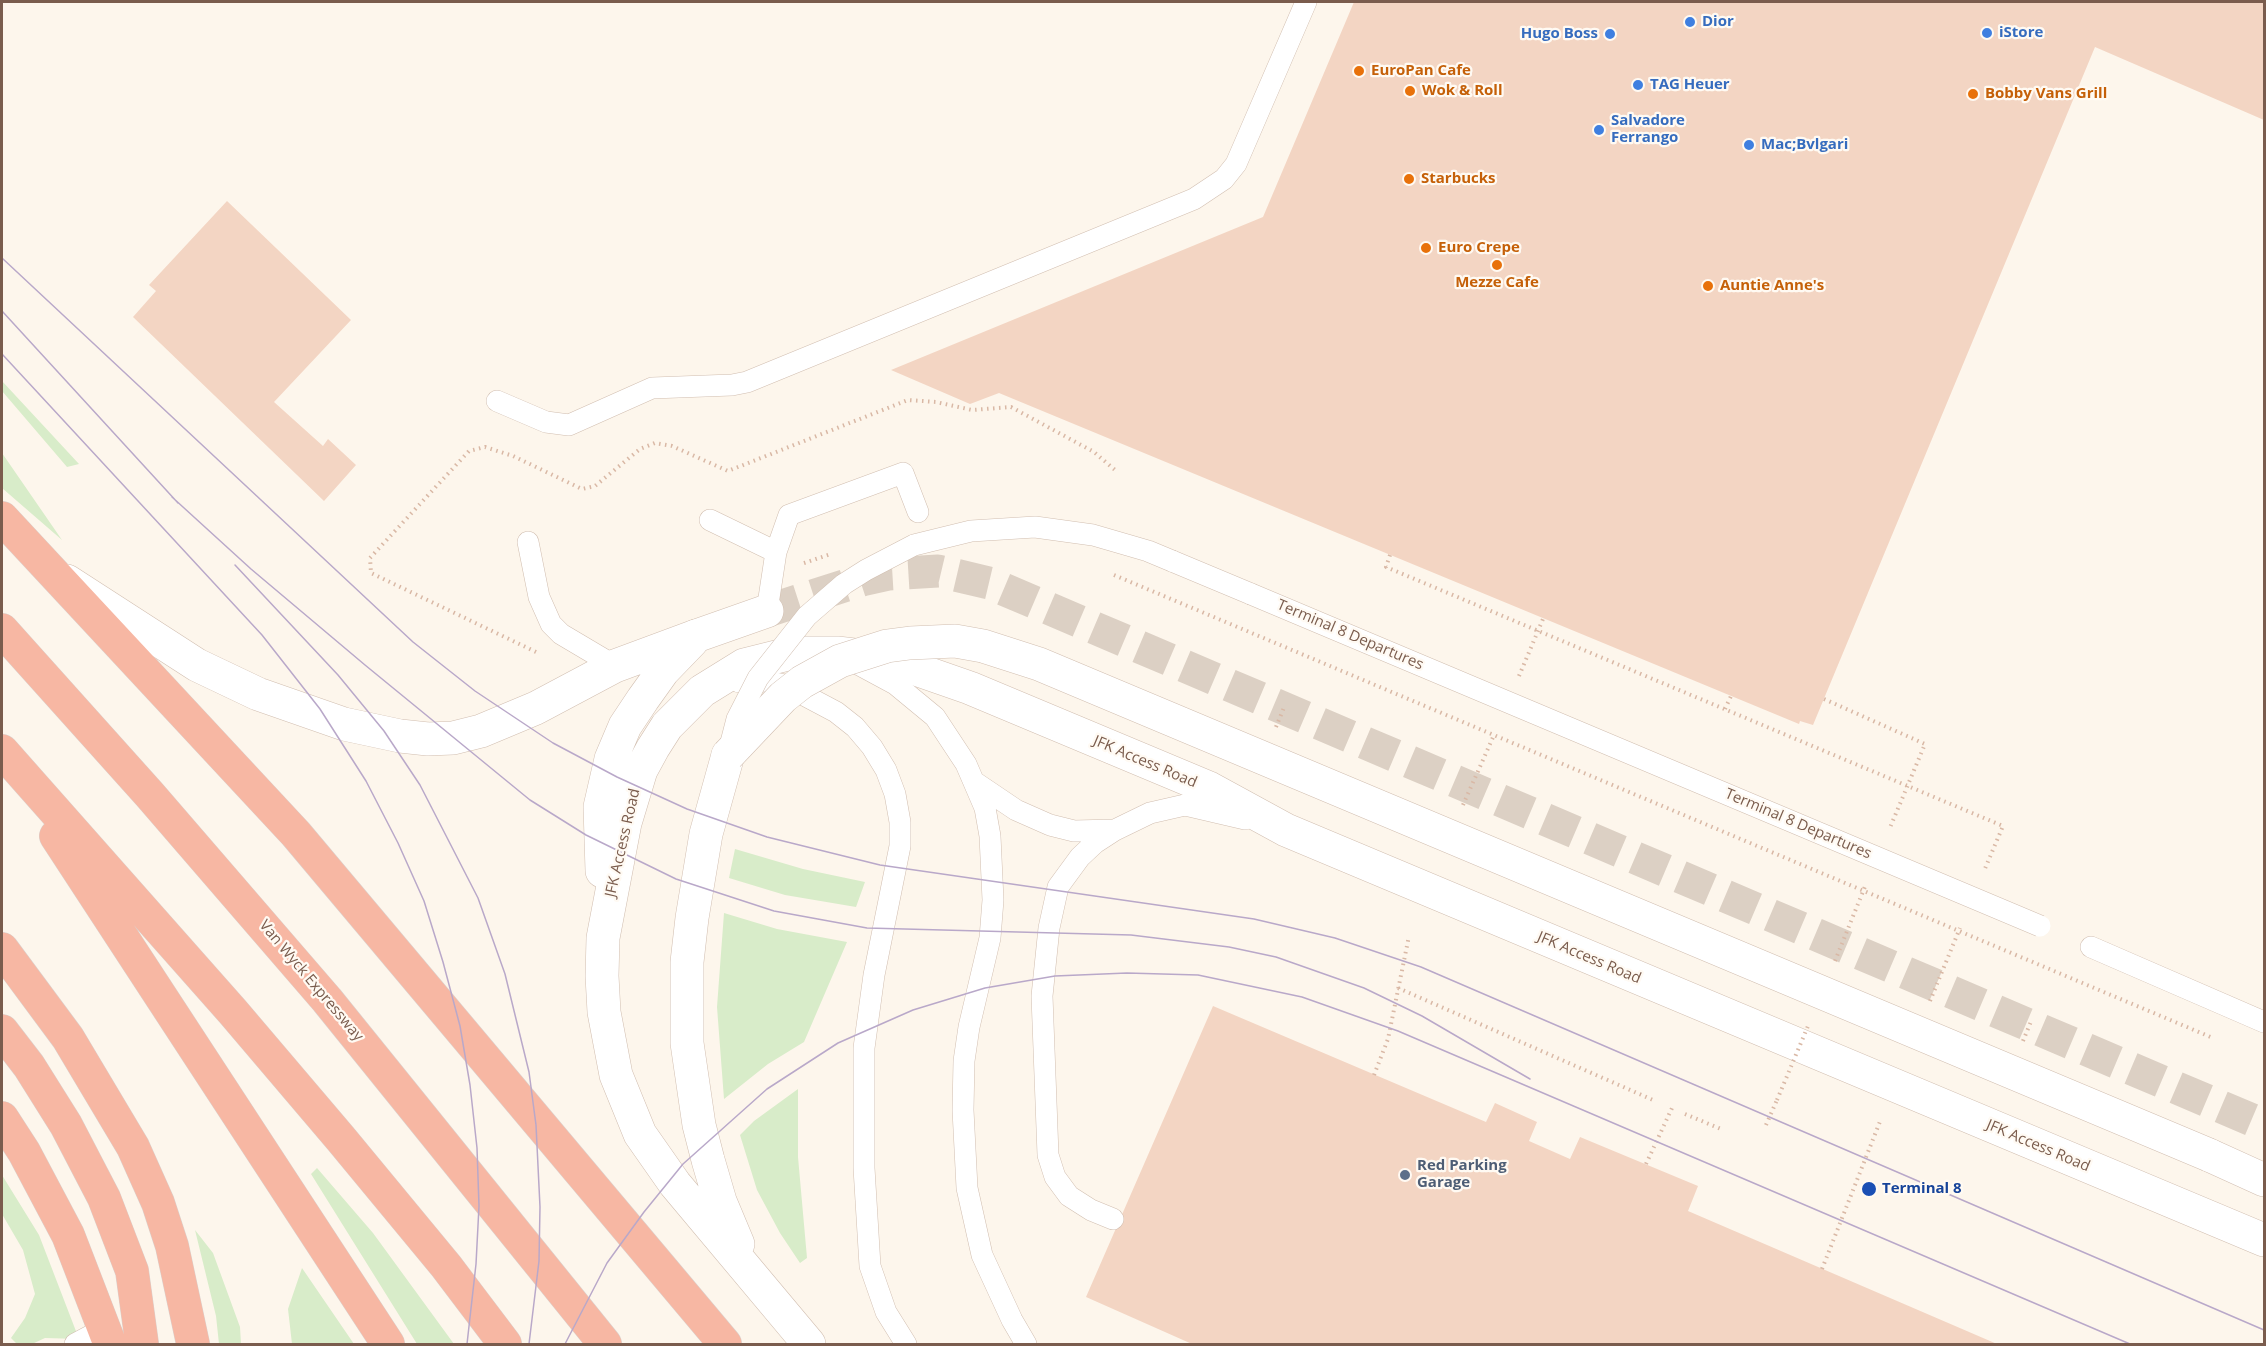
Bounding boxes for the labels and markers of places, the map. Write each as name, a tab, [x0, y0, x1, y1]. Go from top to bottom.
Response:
place label: Dior	[1702, 13, 1734, 31]
marker: Dior	[1683, 15, 1697, 29]
place label: iStore	[1999, 24, 2043, 42]
place label: Hugo Boss	[1521, 25, 1598, 43]
marker: iStore	[1980, 26, 1994, 40]
marker: Hugo Boss	[1603, 27, 1617, 41]
place label: EuroPan Cafe	[1371, 62, 1471, 80]
marker: EuroPan Cafe	[1352, 64, 1366, 78]
place label: TAG Heuer	[1650, 76, 1730, 94]
marker: TAG Heuer	[1631, 78, 1645, 92]
place label: Wok & Roll	[1422, 82, 1502, 100]
marker: Wok & Roll	[1403, 84, 1417, 98]
place label: Bobby Vans Grill	[1985, 85, 2107, 103]
marker: Bobby Vans Grill	[1966, 87, 1980, 101]
place label: Salvadore Ferrango	[1611, 112, 1685, 147]
marker: Salvadore Ferrango	[1592, 123, 1606, 137]
place label: Mac;Bvlgari	[1761, 136, 1848, 154]
marker: Mac;Bvlgari	[1742, 138, 1756, 152]
place label: Starbucks	[1421, 170, 1495, 188]
marker: Starbucks	[1402, 172, 1416, 186]
place label: Euro Crepe	[1438, 239, 1520, 257]
marker: Euro Crepe	[1419, 241, 1433, 255]
marker: Mezze Cafe	[1490, 258, 1504, 272]
place label: Mezze Cafe	[1455, 274, 1539, 292]
place label: Auntie Anne's	[1720, 277, 1824, 295]
marker: Auntie Anne's	[1701, 279, 1715, 293]
place label: Red Parking Garage	[1417, 1157, 1507, 1192]
marker: Red Parking Garage	[1398, 1168, 1412, 1182]
marker: Terminal 8	[1860, 1180, 1878, 1198]
place label: Terminal 8	[1882, 1180, 1962, 1198]

